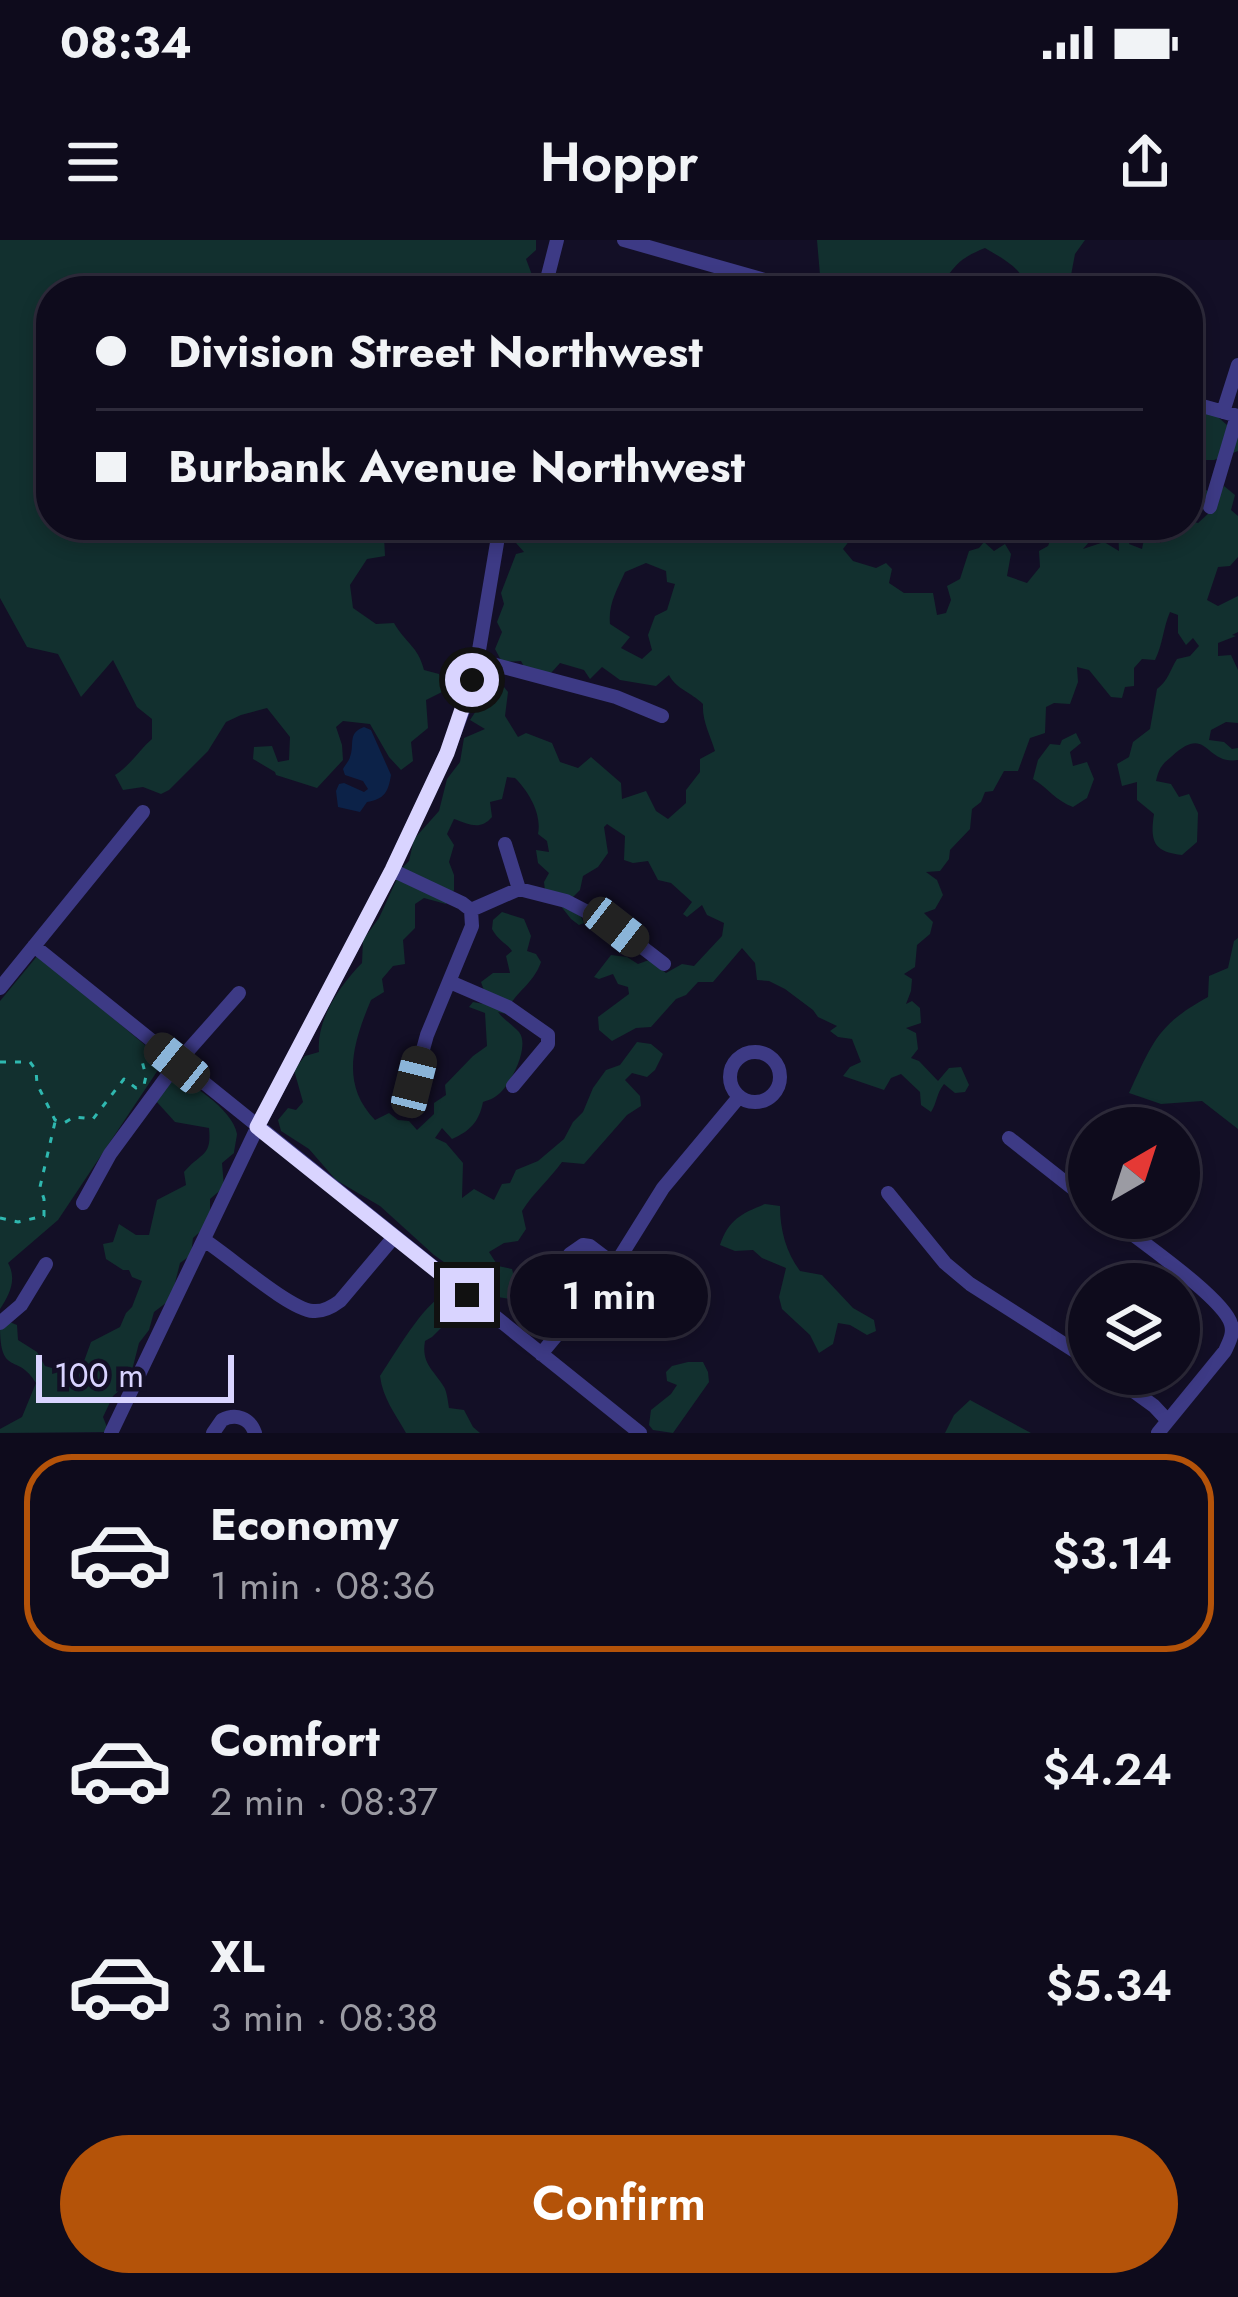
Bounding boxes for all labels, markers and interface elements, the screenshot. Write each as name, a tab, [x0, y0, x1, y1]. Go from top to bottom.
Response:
text: 08:34	[60, 10, 192, 75]
text: Hoppr	[540, 123, 698, 201]
icon: menu	[60, 129, 126, 195]
icon: share	[1112, 129, 1178, 195]
text: Division Street Northwest	[168, 319, 703, 384]
text: Burbank Avenue Northwest	[168, 434, 745, 499]
route start	[445, 653, 499, 707]
car	[577, 891, 655, 963]
car	[138, 1026, 216, 1100]
car	[388, 1043, 440, 1121]
north arrow	[1068, 1107, 1200, 1239]
map controls	[1068, 1107, 1200, 1395]
callout: 1 min	[509, 1253, 707, 1337]
button: layers	[1068, 1263, 1200, 1395]
text: 1 min	[562, 1267, 656, 1324]
route end	[440, 1268, 494, 1322]
scale bar	[36, 1349, 234, 1402]
text: 100 m	[54, 1352, 144, 1399]
text: Economy	[210, 1492, 398, 1557]
icon: car	[66, 1499, 174, 1607]
text: $3.14	[1052, 1521, 1172, 1586]
text: 1 min · 08:36	[210, 1557, 436, 1614]
text: Comfort	[210, 1708, 380, 1773]
icon: car	[66, 1715, 174, 1823]
text: $4.24	[1043, 1737, 1172, 1802]
text: 2 min · 08:37	[210, 1773, 438, 1830]
text: XL	[210, 1924, 265, 1989]
icon: car	[66, 1931, 174, 2039]
text: $5.34	[1046, 1953, 1172, 2018]
text: 3 min · 08:38	[210, 1989, 438, 2046]
button: Confirm	[60, 2135, 1178, 2273]

